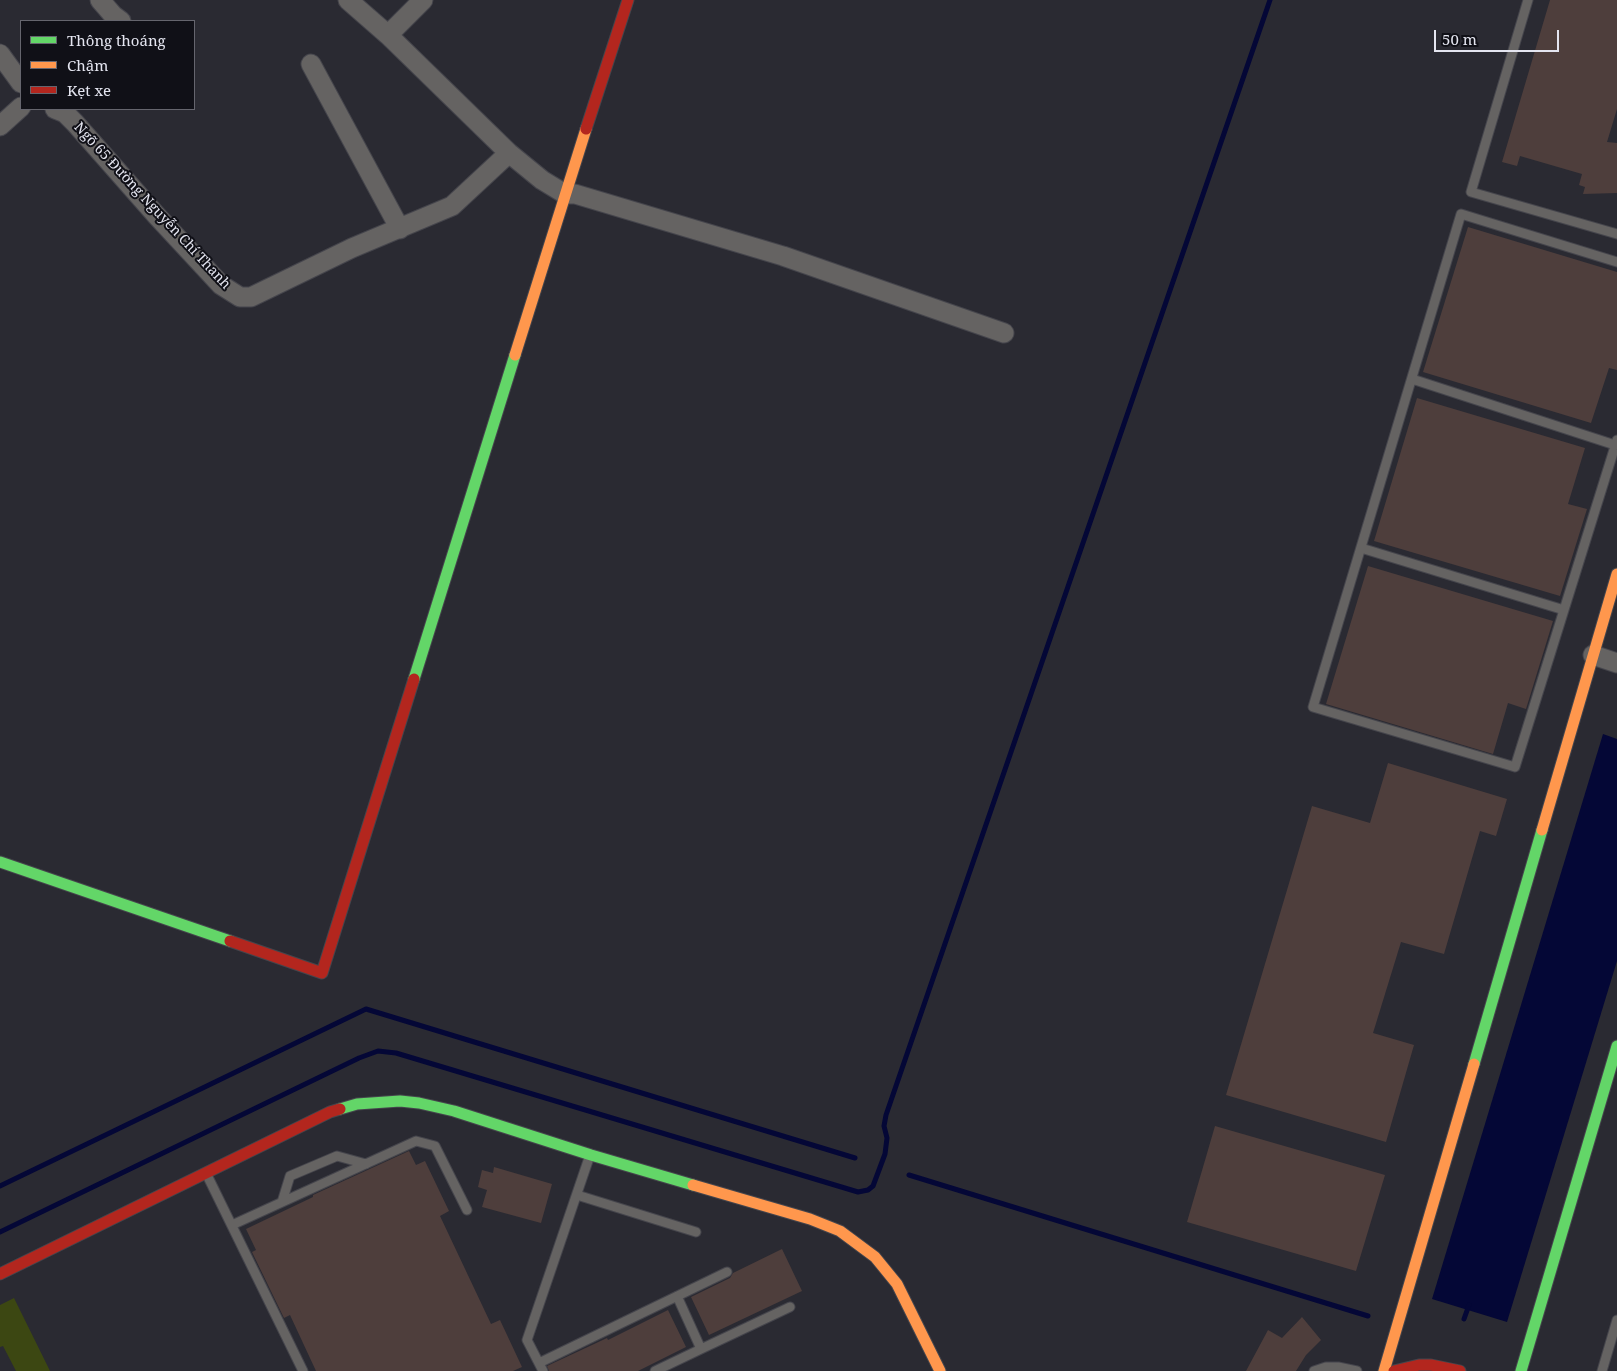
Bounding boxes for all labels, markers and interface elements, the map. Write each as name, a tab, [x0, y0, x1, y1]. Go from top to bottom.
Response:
legend	[20, 20, 195, 110]
scale bar	[1437, 20, 1562, 52]
text: 50 m	[1442, 29, 1477, 49]
text: Thông thoáng	[67, 30, 166, 50]
text: Chậm	[67, 55, 108, 75]
text: Kẹt xe	[67, 80, 111, 100]
street label: Ngõ 65 Đường Nguyễn Chí Thanh	[70, 119, 234, 293]

